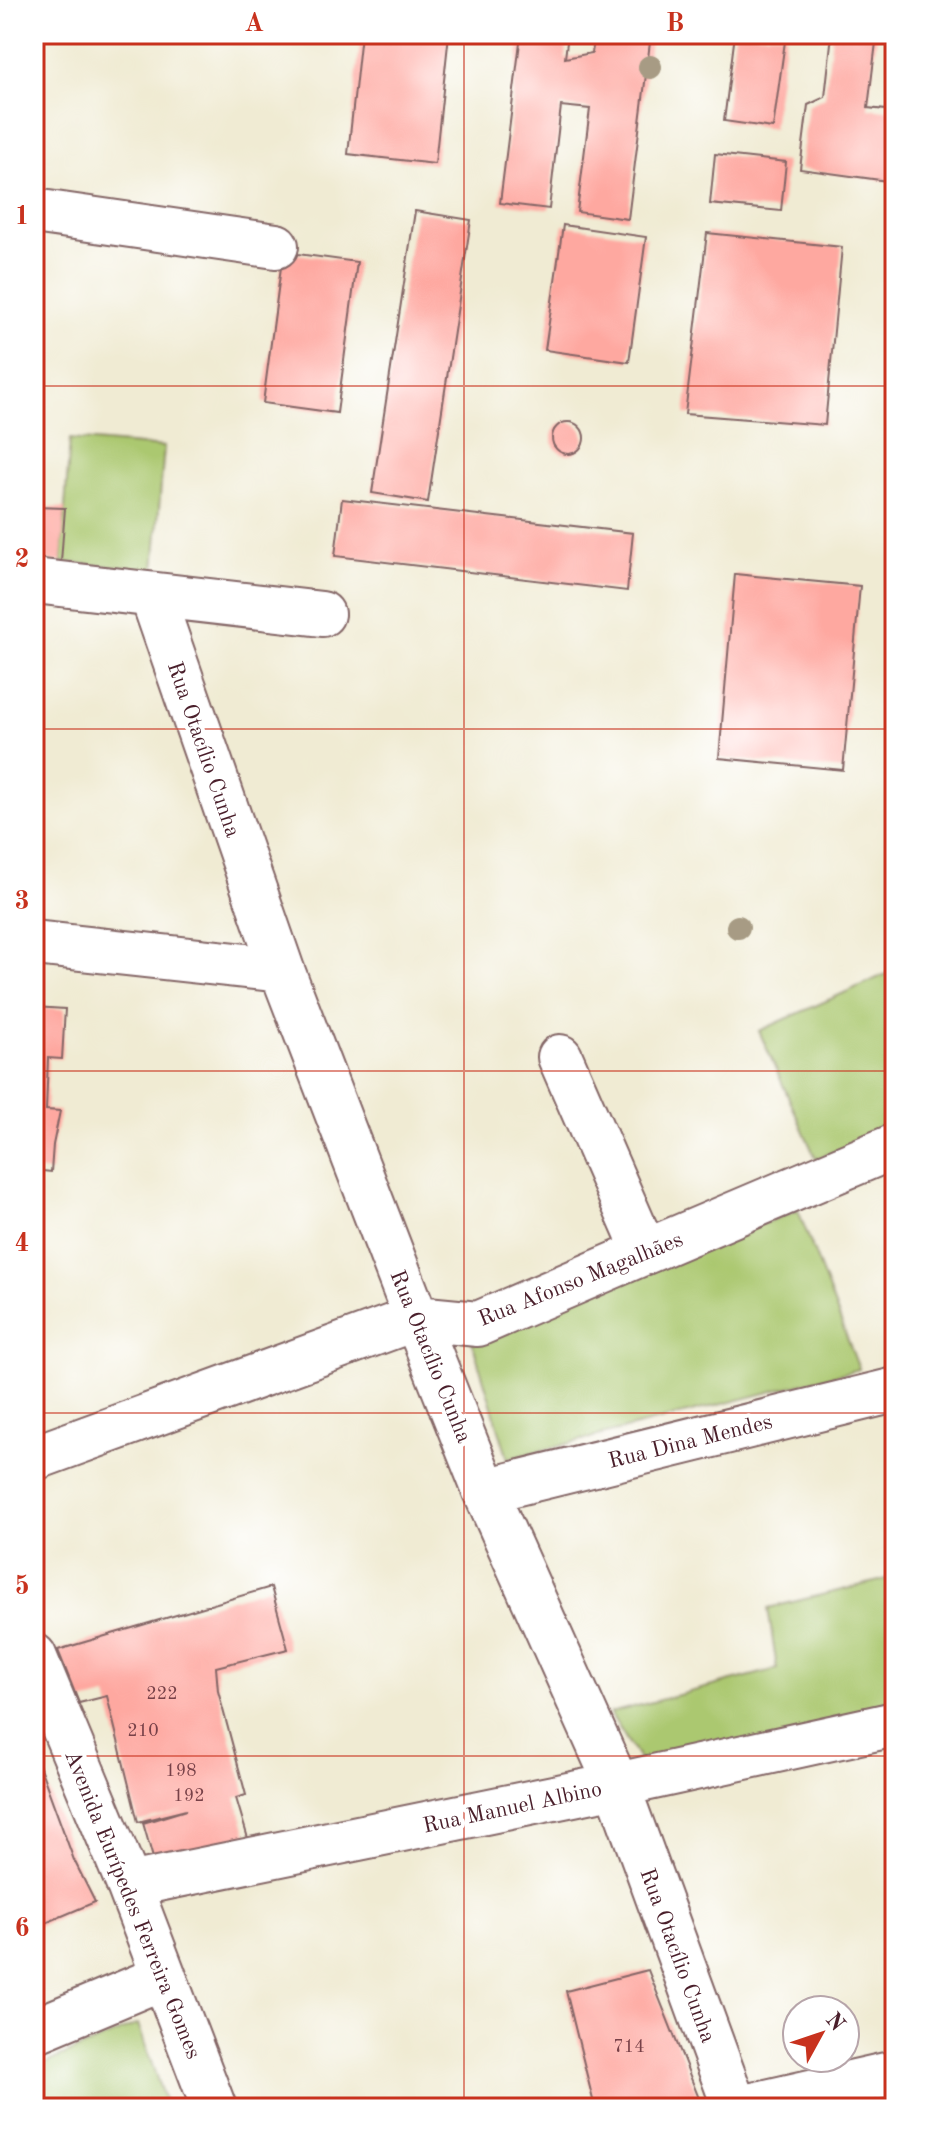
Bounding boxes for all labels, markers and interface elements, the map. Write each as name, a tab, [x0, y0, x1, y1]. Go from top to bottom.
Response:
text: A	[244, 11, 264, 37]
text: B	[666, 11, 684, 37]
text: 1	[14, 204, 30, 230]
text: 2	[14, 547, 30, 573]
street label: Rua Otacílio Cunha	[163, 659, 244, 840]
text: 3	[14, 889, 30, 915]
street label: Rua Afonso Magalhães	[475, 1229, 686, 1331]
text: 4	[14, 1231, 30, 1257]
street label: Rua Otacílio Cunha	[385, 1267, 475, 1446]
street label: Rua Dina Mendes	[606, 1411, 775, 1473]
text: 5	[14, 1574, 30, 1600]
house number: 222	[146, 1685, 178, 1703]
house number: 210	[127, 1722, 159, 1740]
street label: Avenida Eurípedes Ferreira Gomes	[60, 1747, 204, 2062]
house number: 198	[165, 1762, 197, 1780]
street label: Rua Manuel Albino	[421, 1778, 604, 1838]
house number: 192	[173, 1787, 205, 1805]
street label: Rua Otacílio Cunha	[635, 1865, 719, 2046]
text: 6	[14, 1916, 30, 1942]
north arrow	[781, 1994, 861, 2074]
text: N	[821, 2009, 849, 2036]
house number: 714	[613, 2038, 645, 2056]

